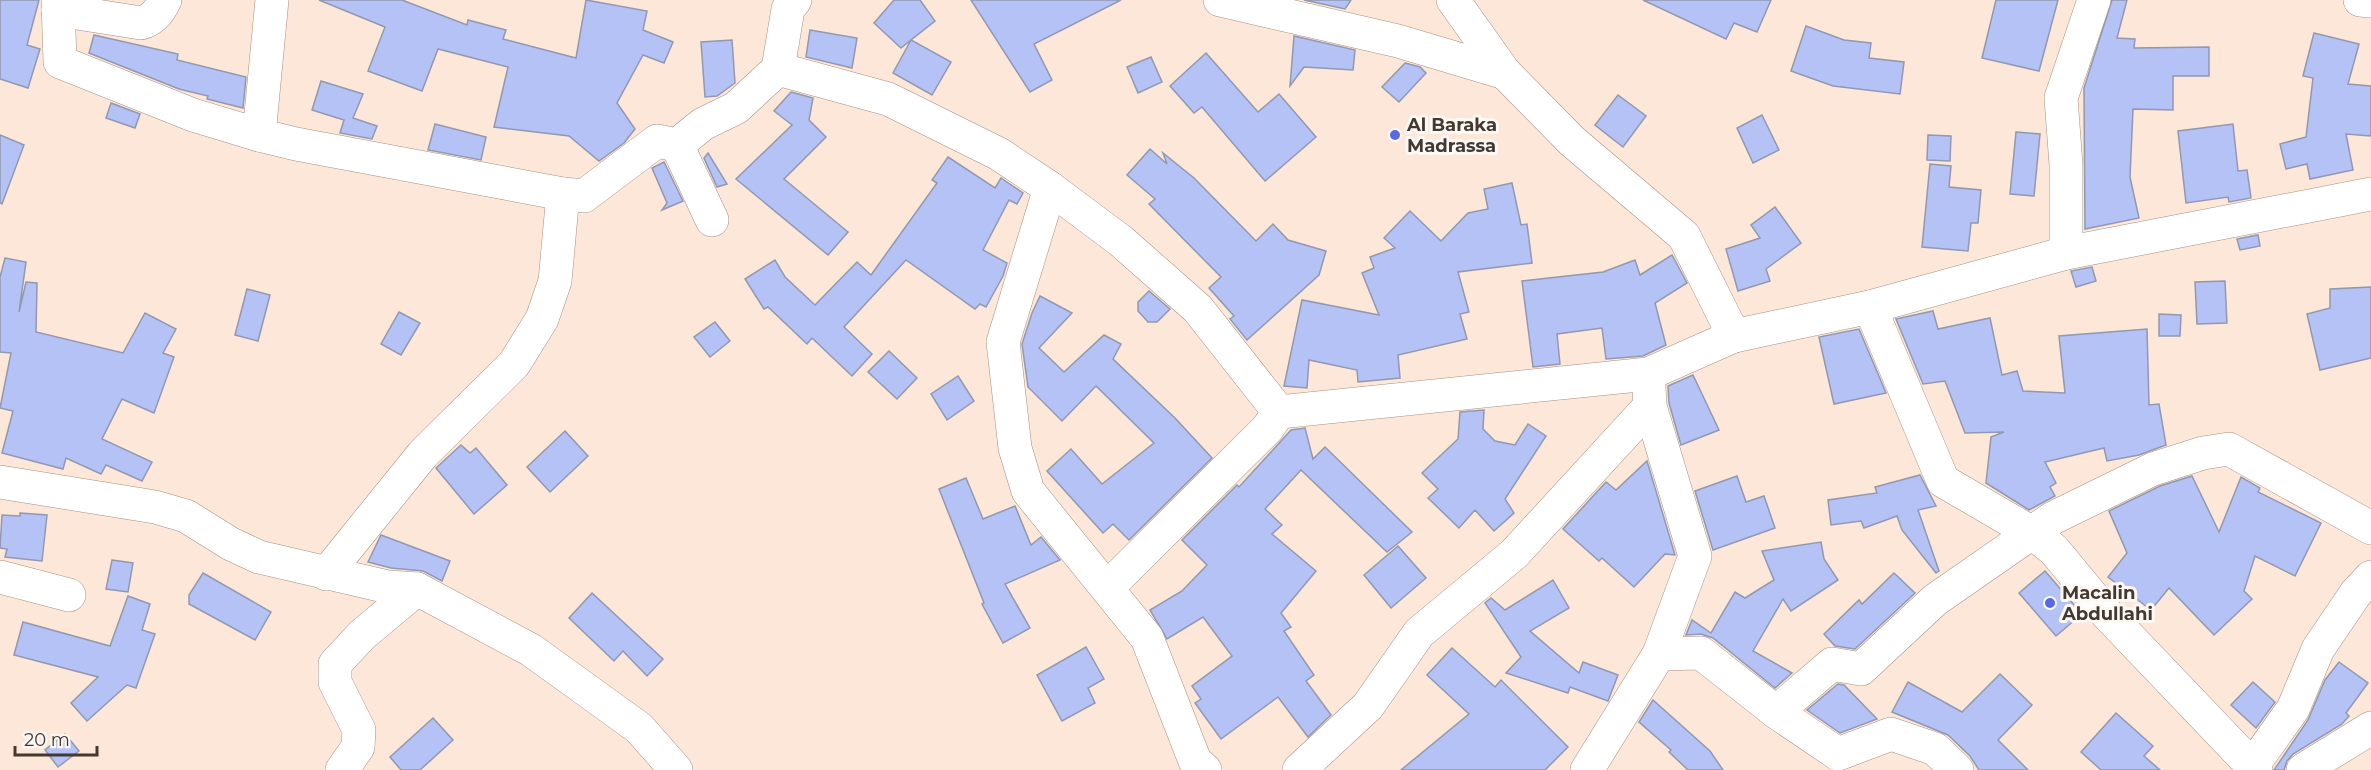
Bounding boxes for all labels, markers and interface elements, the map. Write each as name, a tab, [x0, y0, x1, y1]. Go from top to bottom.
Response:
place label: Al Baraka Madrassa	[1406, 114, 1497, 157]
marker: Al Baraka Madrassa	[1388, 128, 1402, 142]
place label: Macalin Abdullahi	[2061, 582, 2153, 625]
marker: Macalin Abdullahi	[2043, 596, 2057, 610]
scale bar	[15, 719, 98, 757]
text: 20 m	[24, 729, 70, 751]

